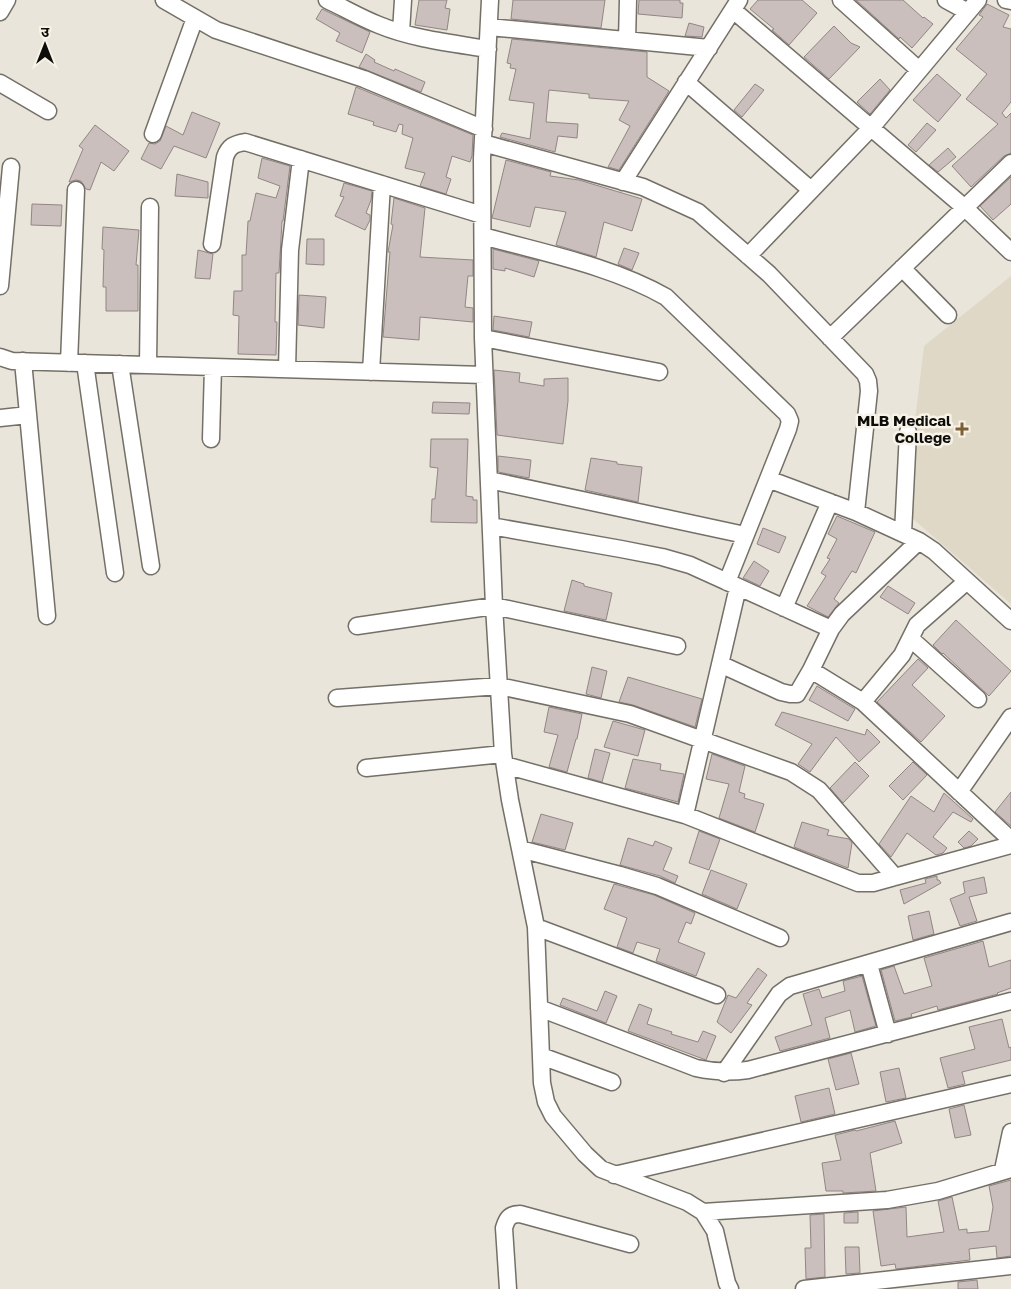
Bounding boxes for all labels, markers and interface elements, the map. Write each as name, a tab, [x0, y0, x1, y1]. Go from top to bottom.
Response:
north arrow	[20, 20, 70, 70]
text: उ	[41, 23, 50, 40]
place label: MLB Medical College	[857, 411, 951, 446]
marker: MLB Medical College	[955, 422, 969, 436]

